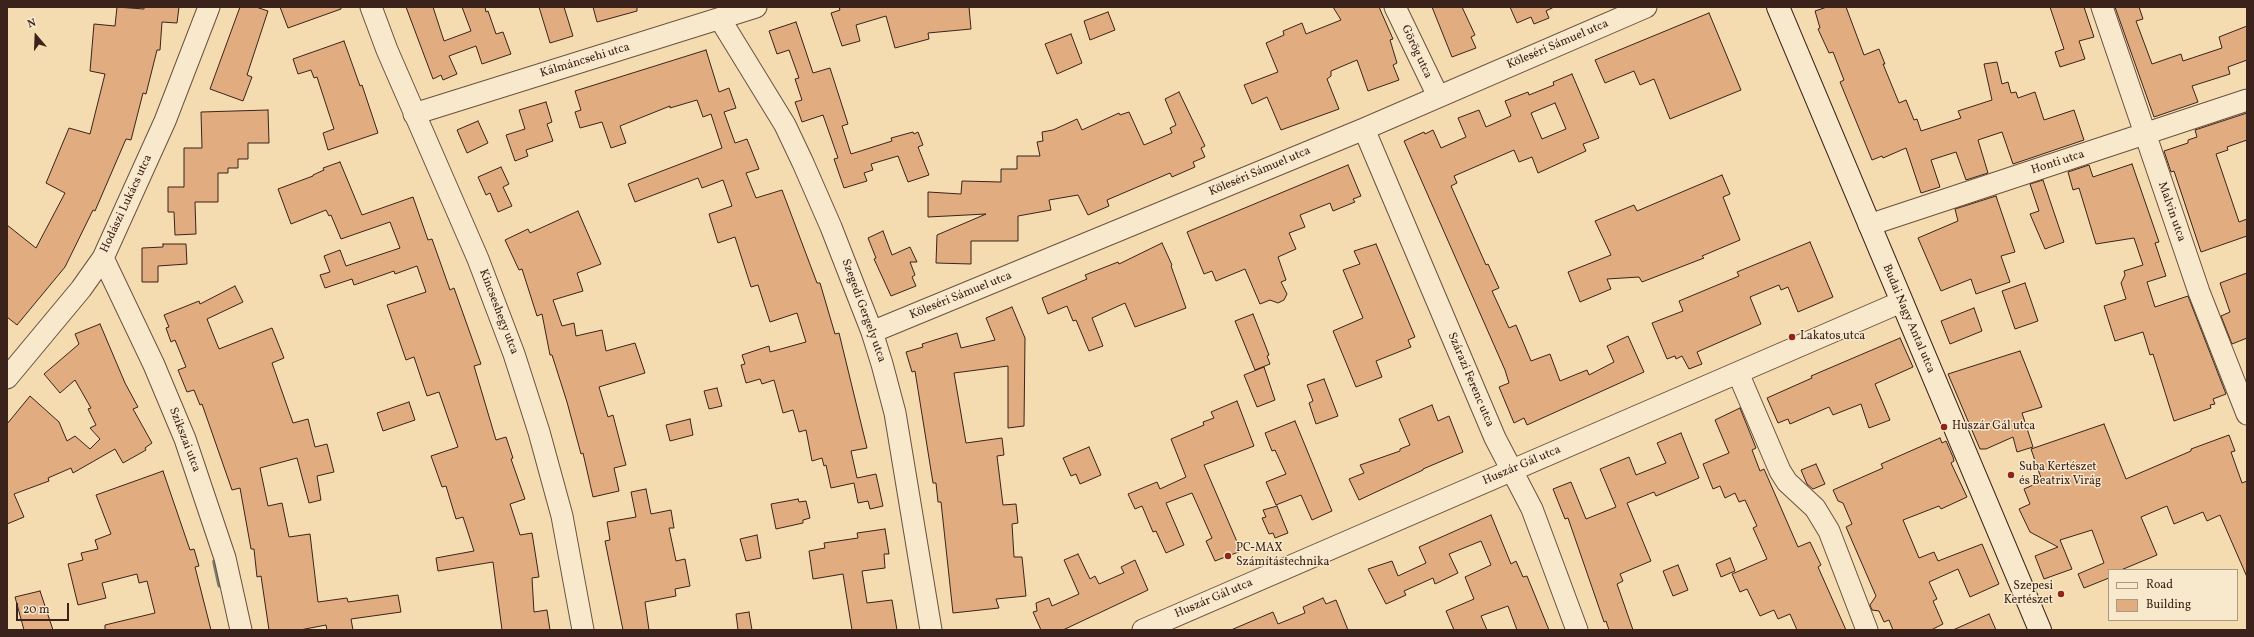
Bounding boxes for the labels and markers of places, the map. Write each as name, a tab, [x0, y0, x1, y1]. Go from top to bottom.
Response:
place label: Lakatos utca	[1800, 330, 1865, 344]
marker: Lakatos utca	[1787, 332, 1797, 342]
place label: Huszár Gál utca	[1952, 420, 2035, 434]
marker: Huszár Gál utca	[1939, 422, 1949, 432]
place label: Suba Kertészet és Beatrix Virág	[2019, 461, 2101, 489]
marker: Suba Kertészet és Beatrix Virág	[2006, 470, 2016, 480]
place label: PC-MAX Számítástechnika	[1236, 542, 1329, 570]
marker: PC-MAX Számítástechnika	[1223, 551, 1233, 561]
place label: Szepesi Kertészet	[2004, 580, 2053, 608]
marker: Szepesi Kertészet	[2056, 589, 2066, 599]

